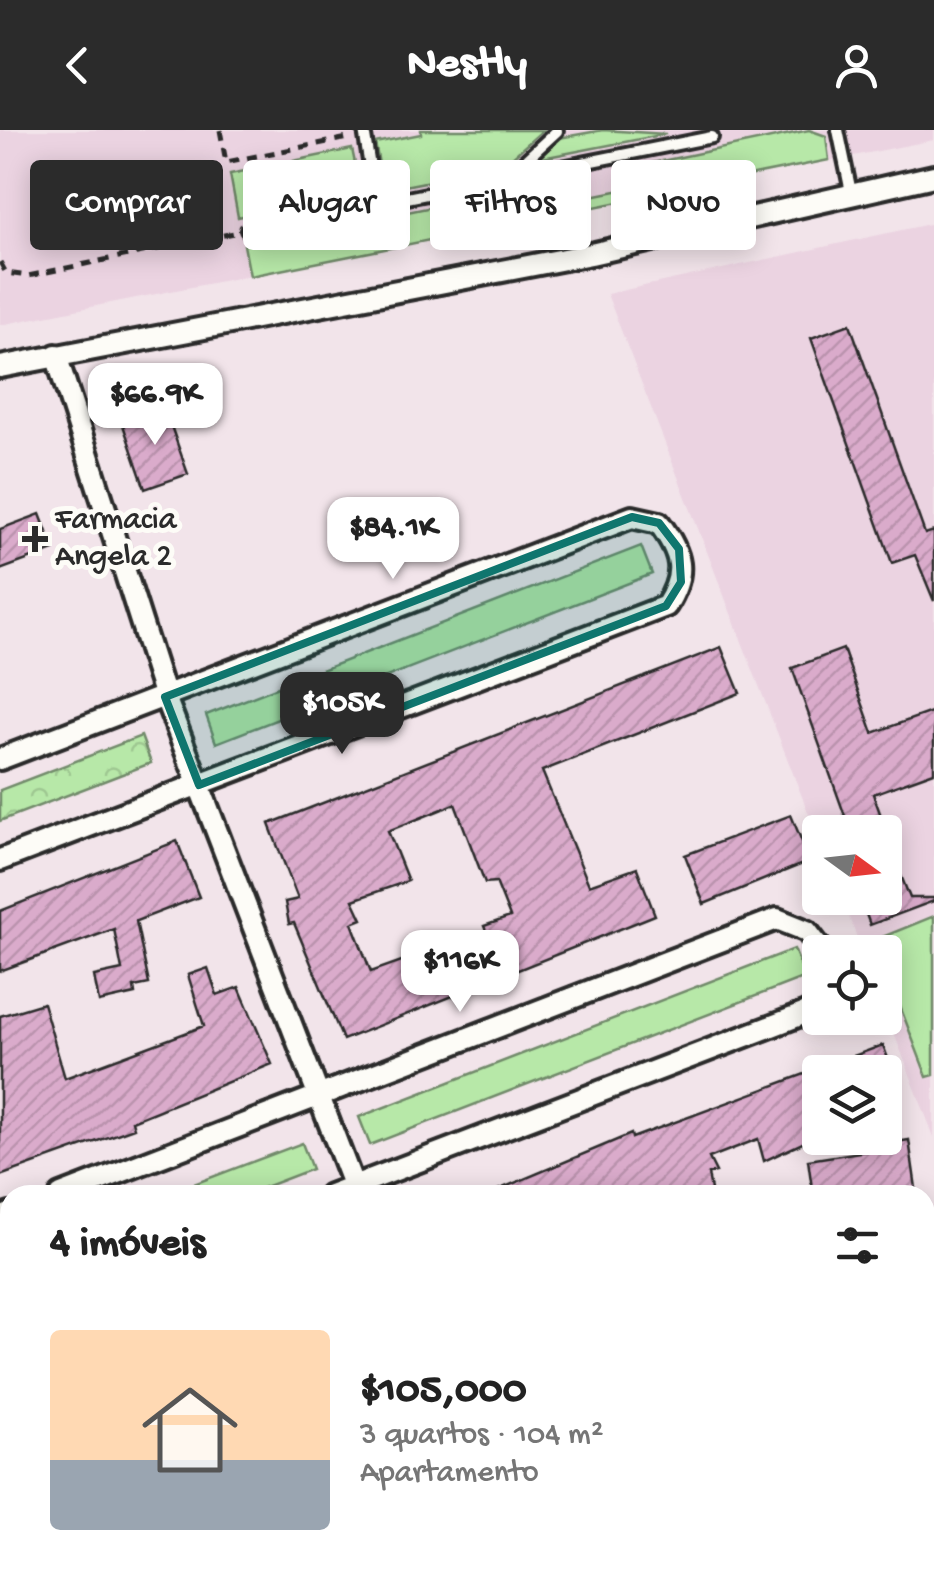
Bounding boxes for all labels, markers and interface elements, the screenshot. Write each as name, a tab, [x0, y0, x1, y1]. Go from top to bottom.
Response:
icon: back	[50, 38, 105, 93]
icon: person	[829, 38, 884, 93]
text: Nestly	[407, 39, 527, 92]
chip: Comprar	[30, 160, 223, 250]
chip: Alugar	[243, 160, 410, 250]
chip: Filtros	[430, 160, 591, 250]
chip: Novo	[611, 160, 756, 250]
pin: $66.9K	[74, 363, 236, 448]
text: $66.9K	[110, 376, 200, 414]
pin: $84.1K	[312, 497, 474, 582]
place label: Farmacia Angela 2	[54, 502, 178, 577]
text: $84.1K	[349, 510, 437, 548]
marker: Farmacia Angela 2	[24, 528, 46, 550]
pin: $105K	[272, 672, 412, 757]
text: $105K	[302, 685, 382, 723]
north arrow	[802, 815, 902, 915]
map controls	[802, 815, 902, 1155]
pin: $116K	[390, 930, 530, 1015]
button: locate	[802, 935, 902, 1035]
text: $116K	[423, 943, 497, 981]
button: layers	[802, 1055, 902, 1155]
icon: filters	[830, 1218, 885, 1273]
text: 4 imóveis	[50, 1221, 205, 1270]
text: $105,000	[360, 1368, 527, 1417]
icon: home	[130, 1370, 250, 1490]
text: 3 quartos · 104 m²	[360, 1417, 603, 1455]
text: Apartamento	[360, 1455, 539, 1493]

